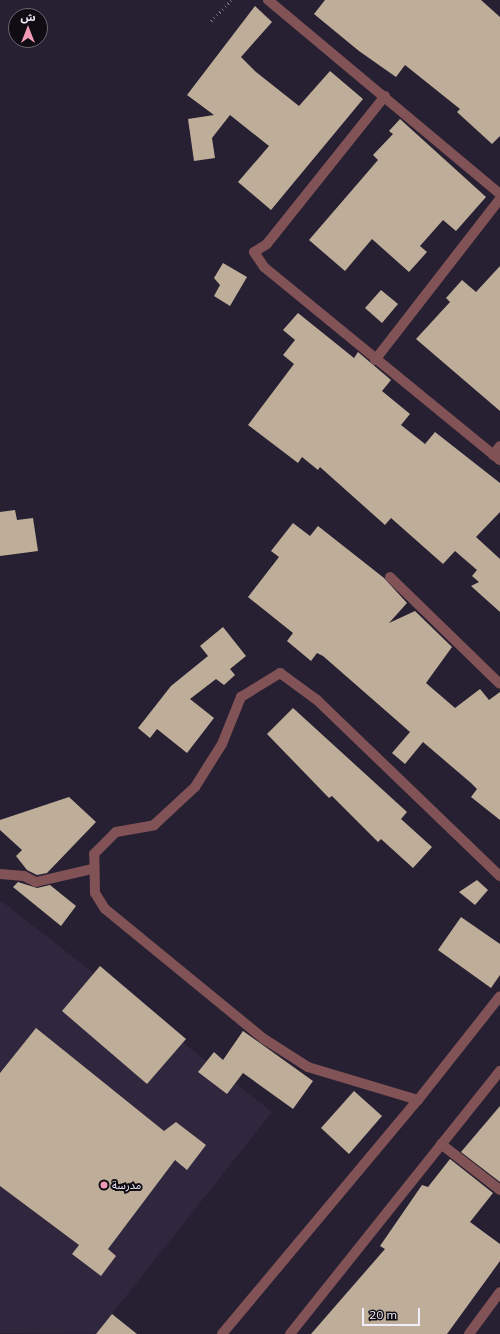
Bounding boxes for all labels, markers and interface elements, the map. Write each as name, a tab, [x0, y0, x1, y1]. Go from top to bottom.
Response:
north arrow	[8, 8, 48, 48]
text: ش	[20, 10, 36, 24]
place label: مدرسة	[112, 1178, 141, 1192]
marker: مدرسة	[99, 1180, 109, 1190]
scale bar	[364, 1300, 422, 1326]
text: 20 m	[369, 1307, 397, 1322]

